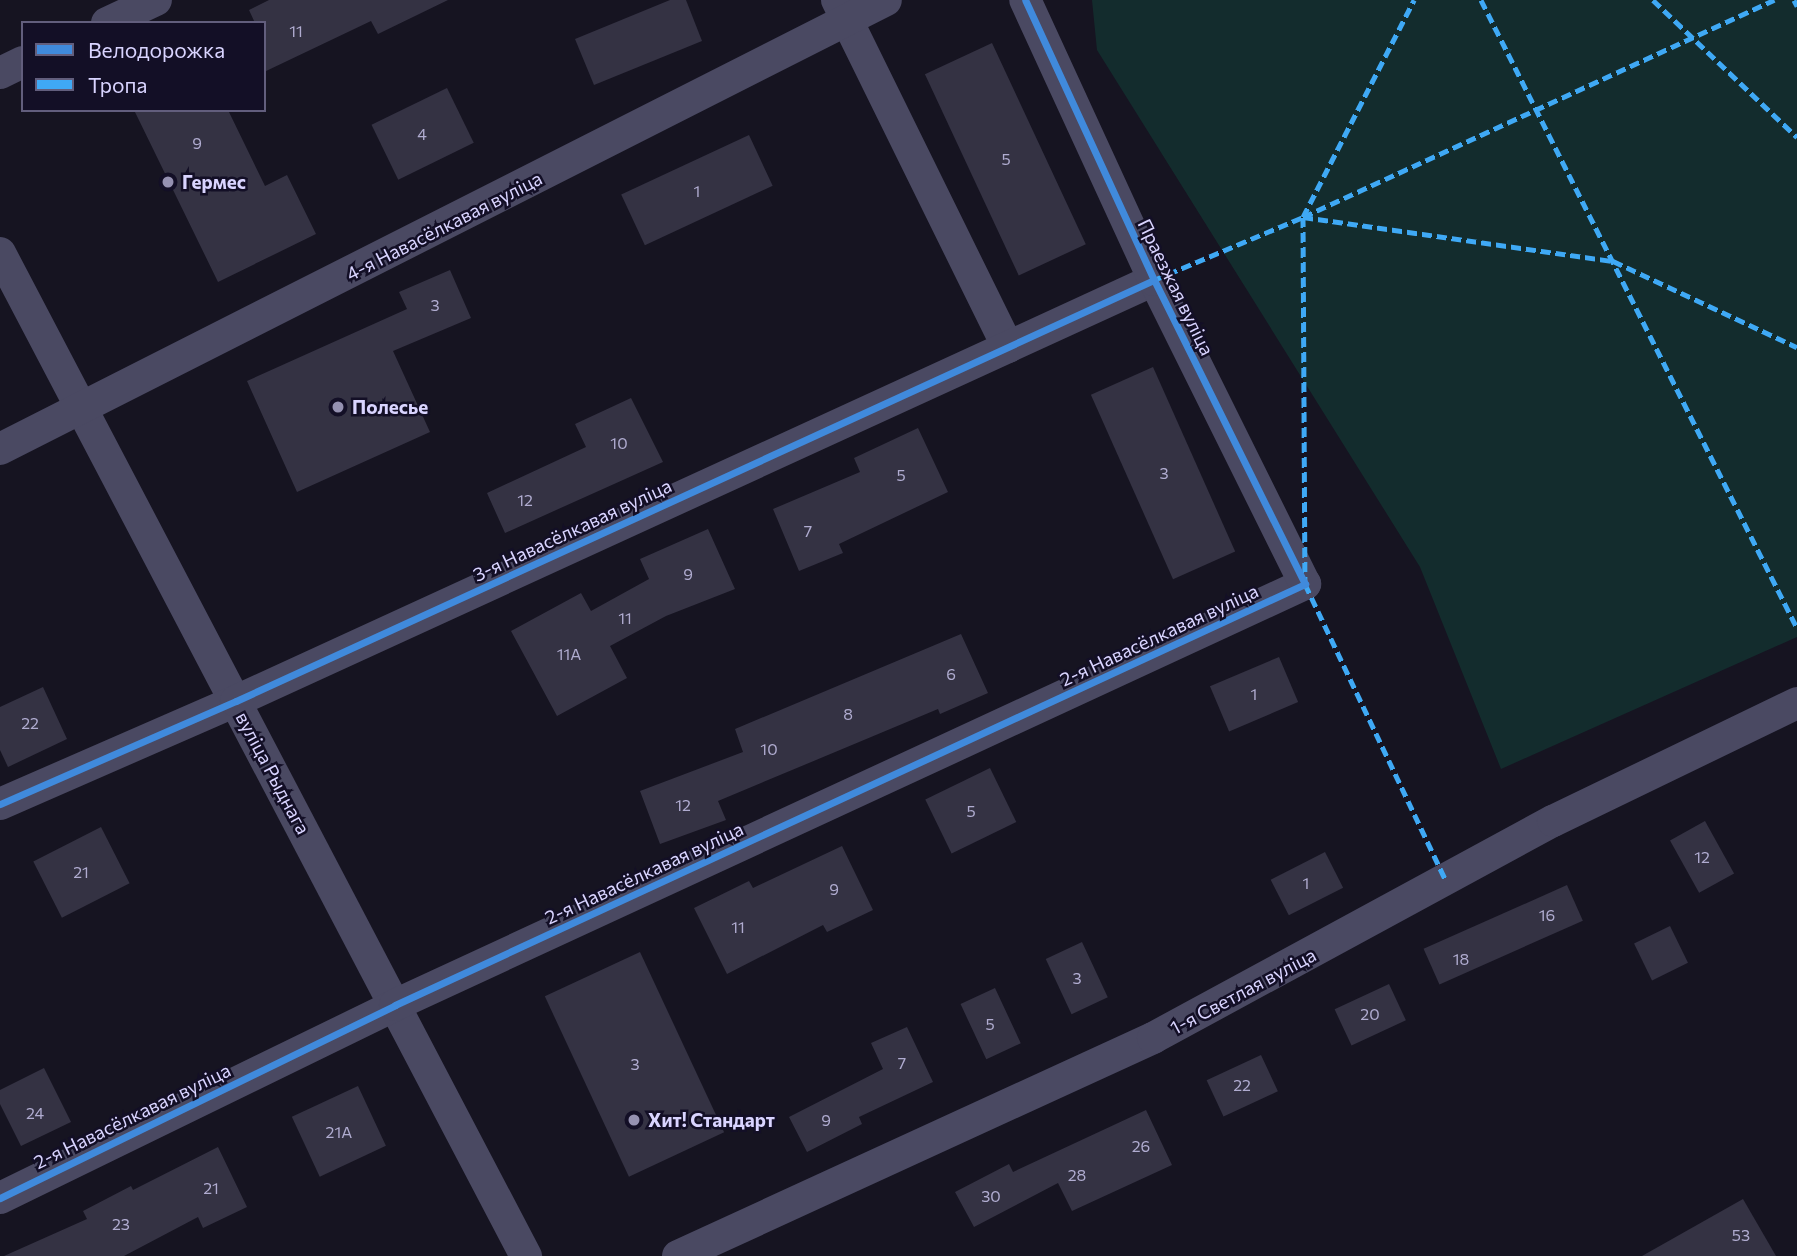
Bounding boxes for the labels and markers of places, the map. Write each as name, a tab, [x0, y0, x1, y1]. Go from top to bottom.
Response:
place label: Гермес	[182, 171, 246, 193]
marker: Гермес	[160, 174, 176, 190]
place label: Полесье	[352, 396, 428, 418]
marker: Полесье	[330, 399, 346, 415]
place label: Хит! Стандарт	[648, 1109, 775, 1131]
marker: Хит! Стандарт	[626, 1112, 642, 1128]

